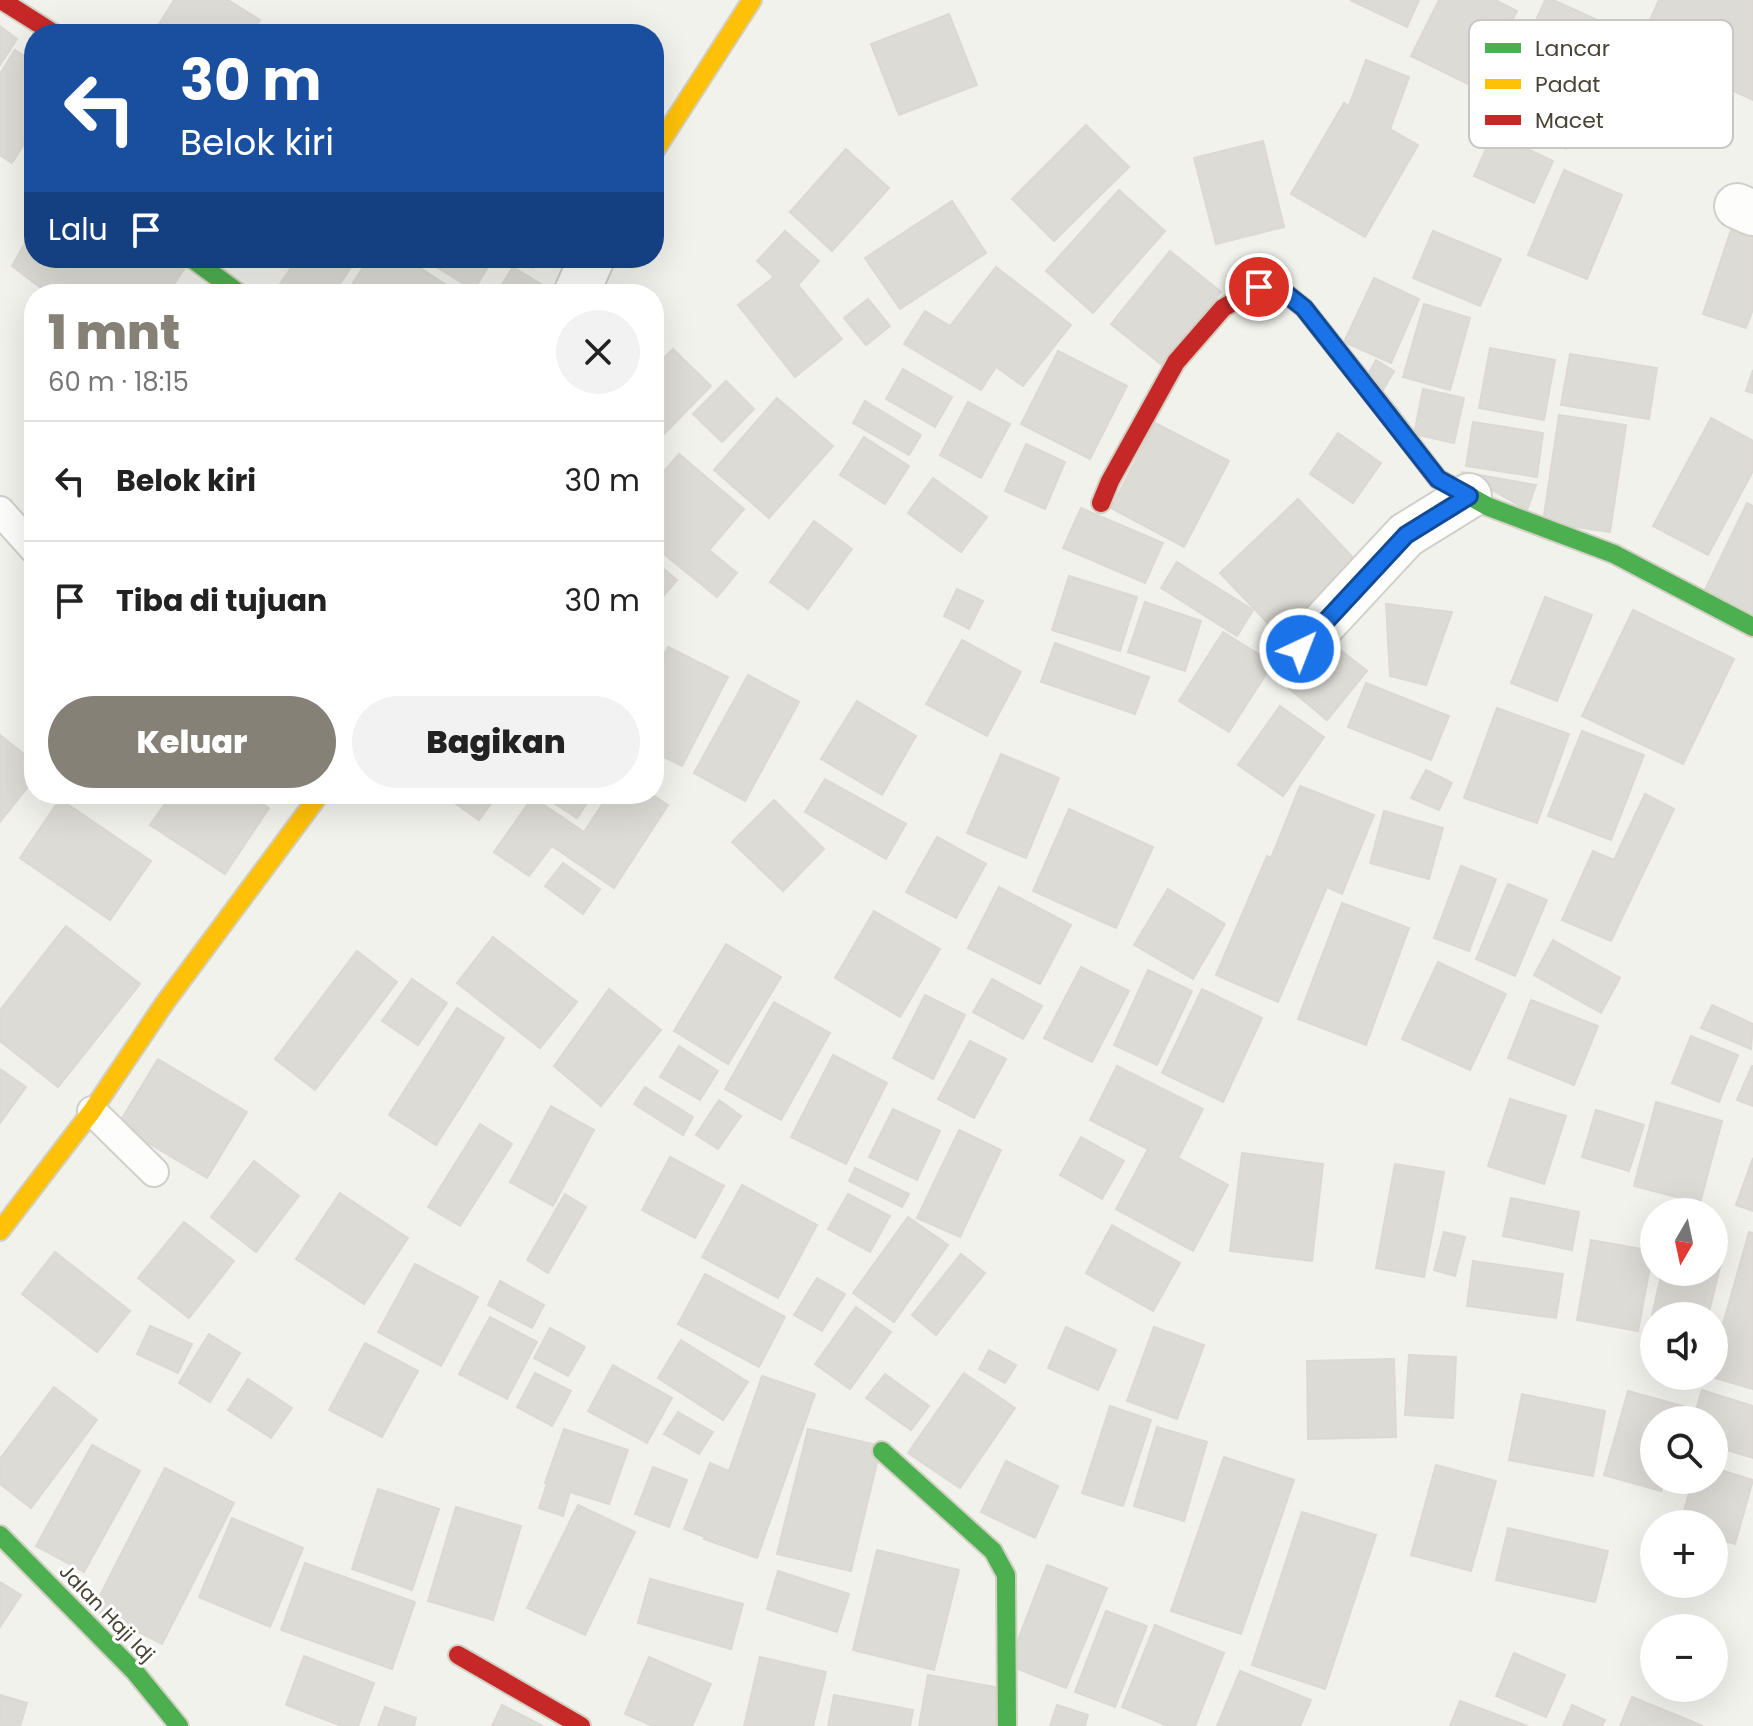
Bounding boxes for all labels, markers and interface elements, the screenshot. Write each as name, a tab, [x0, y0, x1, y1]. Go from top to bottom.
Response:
legend	[1469, 20, 1733, 148]
text: Lancar	[1535, 33, 1610, 64]
text: 30 m	[180, 41, 322, 120]
icon: left	[48, 56, 152, 160]
text: Padat	[1535, 69, 1600, 100]
text: Macet	[1535, 105, 1604, 136]
text: Belok kiri	[180, 117, 334, 168]
text: Lalu	[48, 208, 108, 251]
icon: arrive	[124, 208, 168, 252]
pin	[1225, 253, 1293, 321]
icon: arrive	[1237, 265, 1281, 309]
text: 1 mnt	[48, 299, 180, 366]
button: close	[556, 310, 640, 394]
text: 60 m · 18:15	[48, 364, 189, 400]
icon: left	[48, 459, 92, 503]
text: Belok kiri	[116, 459, 256, 502]
text: 30 m	[565, 459, 640, 502]
icon: arrive	[48, 579, 92, 623]
text: Tiba di tujuan	[116, 579, 327, 622]
text: 30 m	[565, 579, 640, 622]
position arrow	[1258, 607, 1342, 691]
button: Keluar	[48, 696, 336, 788]
button: Bagikan	[352, 696, 640, 788]
north arrow	[1640, 1198, 1728, 1286]
map controls	[1640, 1198, 1728, 1702]
button: sound	[1640, 1302, 1728, 1390]
button: search	[1640, 1406, 1728, 1494]
button: +	[1640, 1510, 1728, 1598]
street label: Jalan Haji Idj	[53, 1558, 161, 1668]
button: −	[1640, 1614, 1728, 1702]

